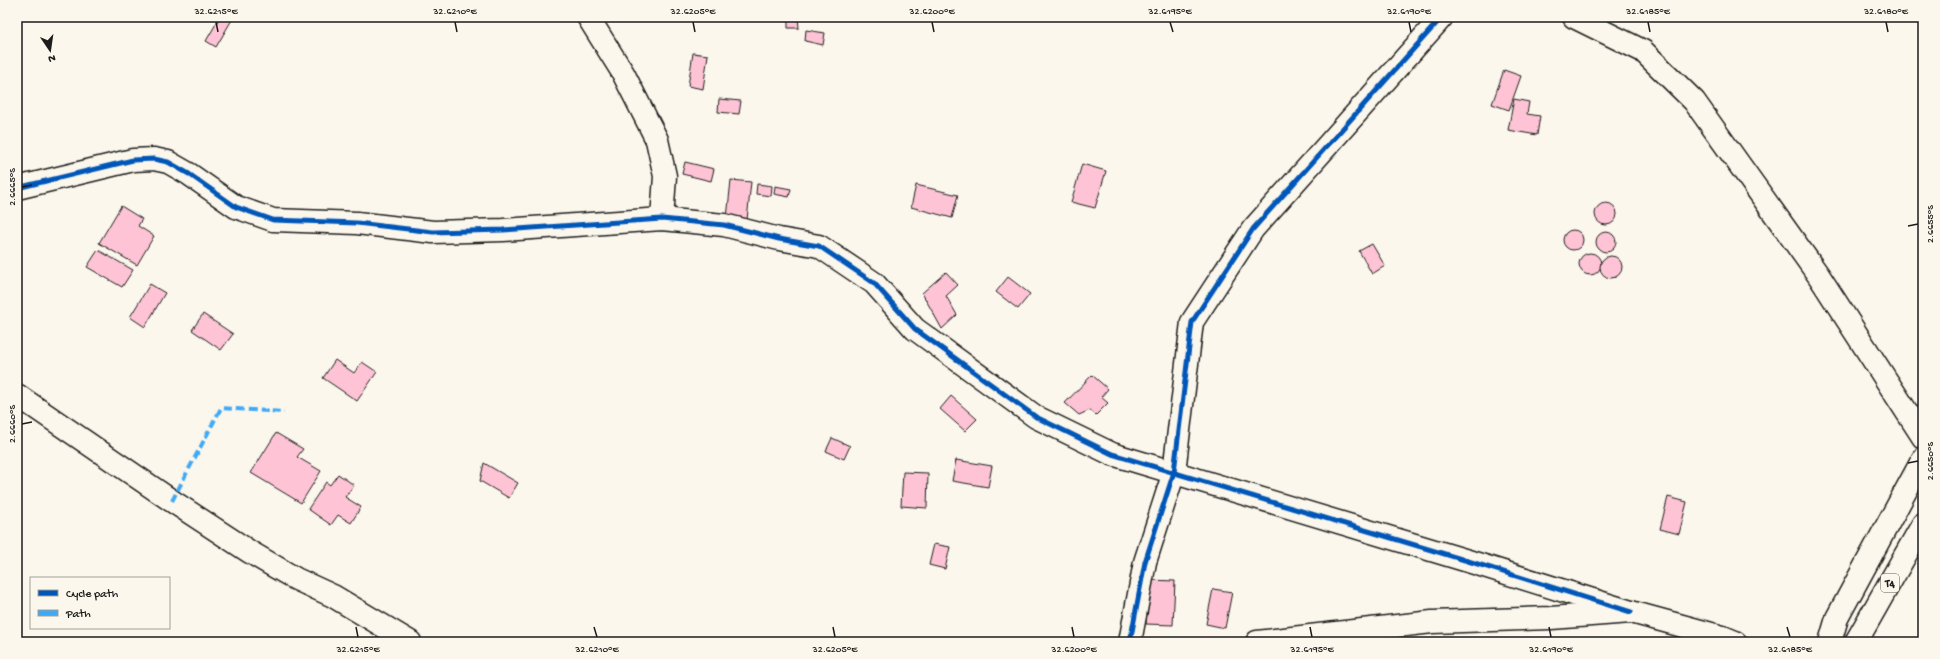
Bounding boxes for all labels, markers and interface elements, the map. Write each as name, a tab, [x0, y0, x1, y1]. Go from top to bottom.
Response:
text: 32.6215°E	[193, 6, 238, 18]
text: 32.6210°E	[432, 6, 478, 18]
text: 32.6205°E	[670, 6, 716, 18]
text: 32.6200°E	[908, 6, 955, 18]
text: 32.6195°E	[1147, 6, 1192, 18]
text: 32.6190°E	[1386, 6, 1432, 18]
text: 32.6185°E	[1625, 6, 1671, 18]
text: 32.6180°E	[1863, 6, 1909, 18]
north arrow	[30, 30, 70, 70]
text: N	[47, 51, 57, 64]
text: 2.6665°S	[7, 168, 19, 206]
text: 2.6655°S	[1925, 205, 1937, 243]
text: 2.6660°S	[7, 405, 19, 443]
text: 2.6650°S	[1925, 442, 1937, 480]
road number: T4	[1881, 574, 1899, 592]
legend	[30, 577, 170, 629]
text: Cycle path	[66, 588, 119, 602]
text: Path	[65, 608, 91, 622]
text: 32.6215°E	[335, 644, 380, 656]
text: 32.6210°E	[574, 644, 620, 656]
text: 32.6205°E	[812, 644, 858, 656]
text: 32.6200°E	[1050, 644, 1097, 656]
text: 32.6195°E	[1289, 644, 1334, 656]
text: 32.6190°E	[1528, 644, 1574, 656]
text: 32.6185°E	[1767, 644, 1813, 656]

